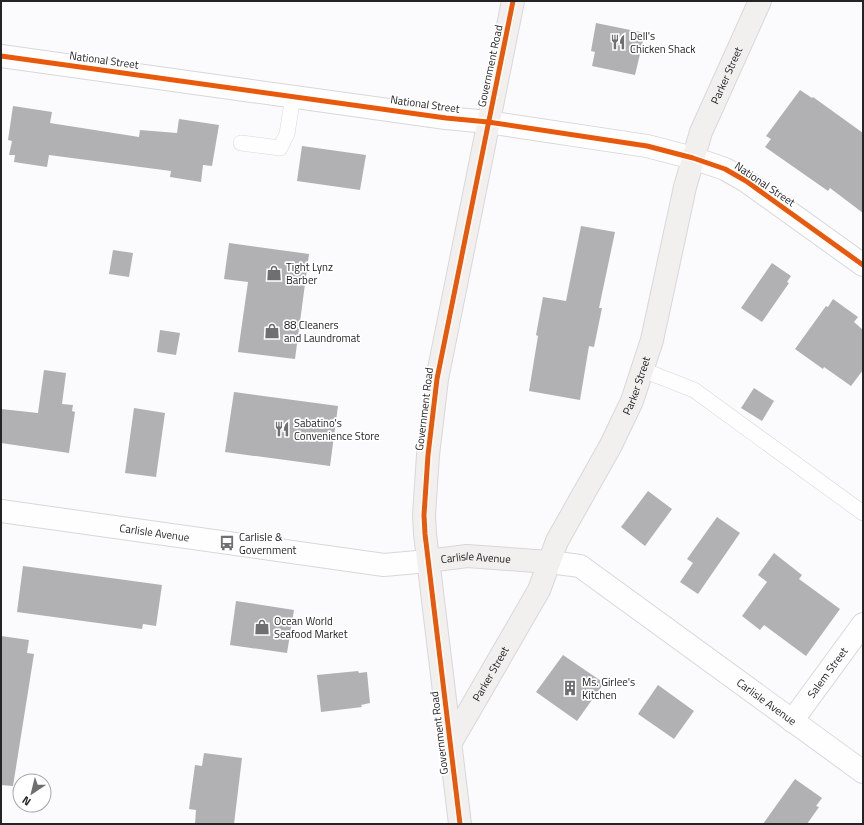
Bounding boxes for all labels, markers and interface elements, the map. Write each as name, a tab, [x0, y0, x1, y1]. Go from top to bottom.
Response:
street label: Government Road	[473, 23, 507, 109]
place label: Dell's Chicken Shack	[630, 28, 696, 57]
restaurant icon: Dell's Chicken Shack	[609, 33, 627, 51]
street label: Parker Street	[707, 44, 746, 107]
street label: National Street	[68, 47, 140, 73]
street label: National Street	[389, 91, 461, 117]
street label: National Street	[732, 158, 799, 210]
place label: Tight Lynz Barber	[286, 259, 333, 288]
shop icon: Tight Lynz Barber	[265, 264, 283, 282]
place label: 88 Cleaners and Laundromat	[284, 317, 360, 346]
shop icon: 88 Cleaners and Laundromat	[263, 322, 281, 340]
street label: Parker Street	[619, 354, 654, 418]
street label: Government Road	[411, 366, 437, 451]
place label: Sabatino's Convenience Store	[294, 415, 380, 444]
restaurant icon: Sabatino's Convenience Store	[273, 420, 291, 438]
street label: Carlisle Avenue	[119, 520, 191, 546]
place label: Carlisle & Government	[239, 529, 297, 558]
bus stop icon: Carlisle & Government	[218, 534, 236, 552]
street label: Carlisle Avenue	[440, 548, 512, 567]
place label: Ocean World Seafood Market	[274, 613, 348, 642]
shop icon: Ocean World Seafood Market	[253, 618, 271, 636]
street label: Parker Street	[468, 643, 513, 704]
street label: Salem Street	[803, 644, 852, 701]
place label: Ms. Girlee's Kitchen	[582, 674, 635, 703]
street label: Carlisle Avenue	[733, 675, 800, 729]
building icon: Ms. Girlee's Kitchen	[561, 679, 579, 697]
street label: Government Road	[426, 690, 452, 775]
north arrow	[12, 773, 52, 813]
text: N	[19, 792, 34, 810]

